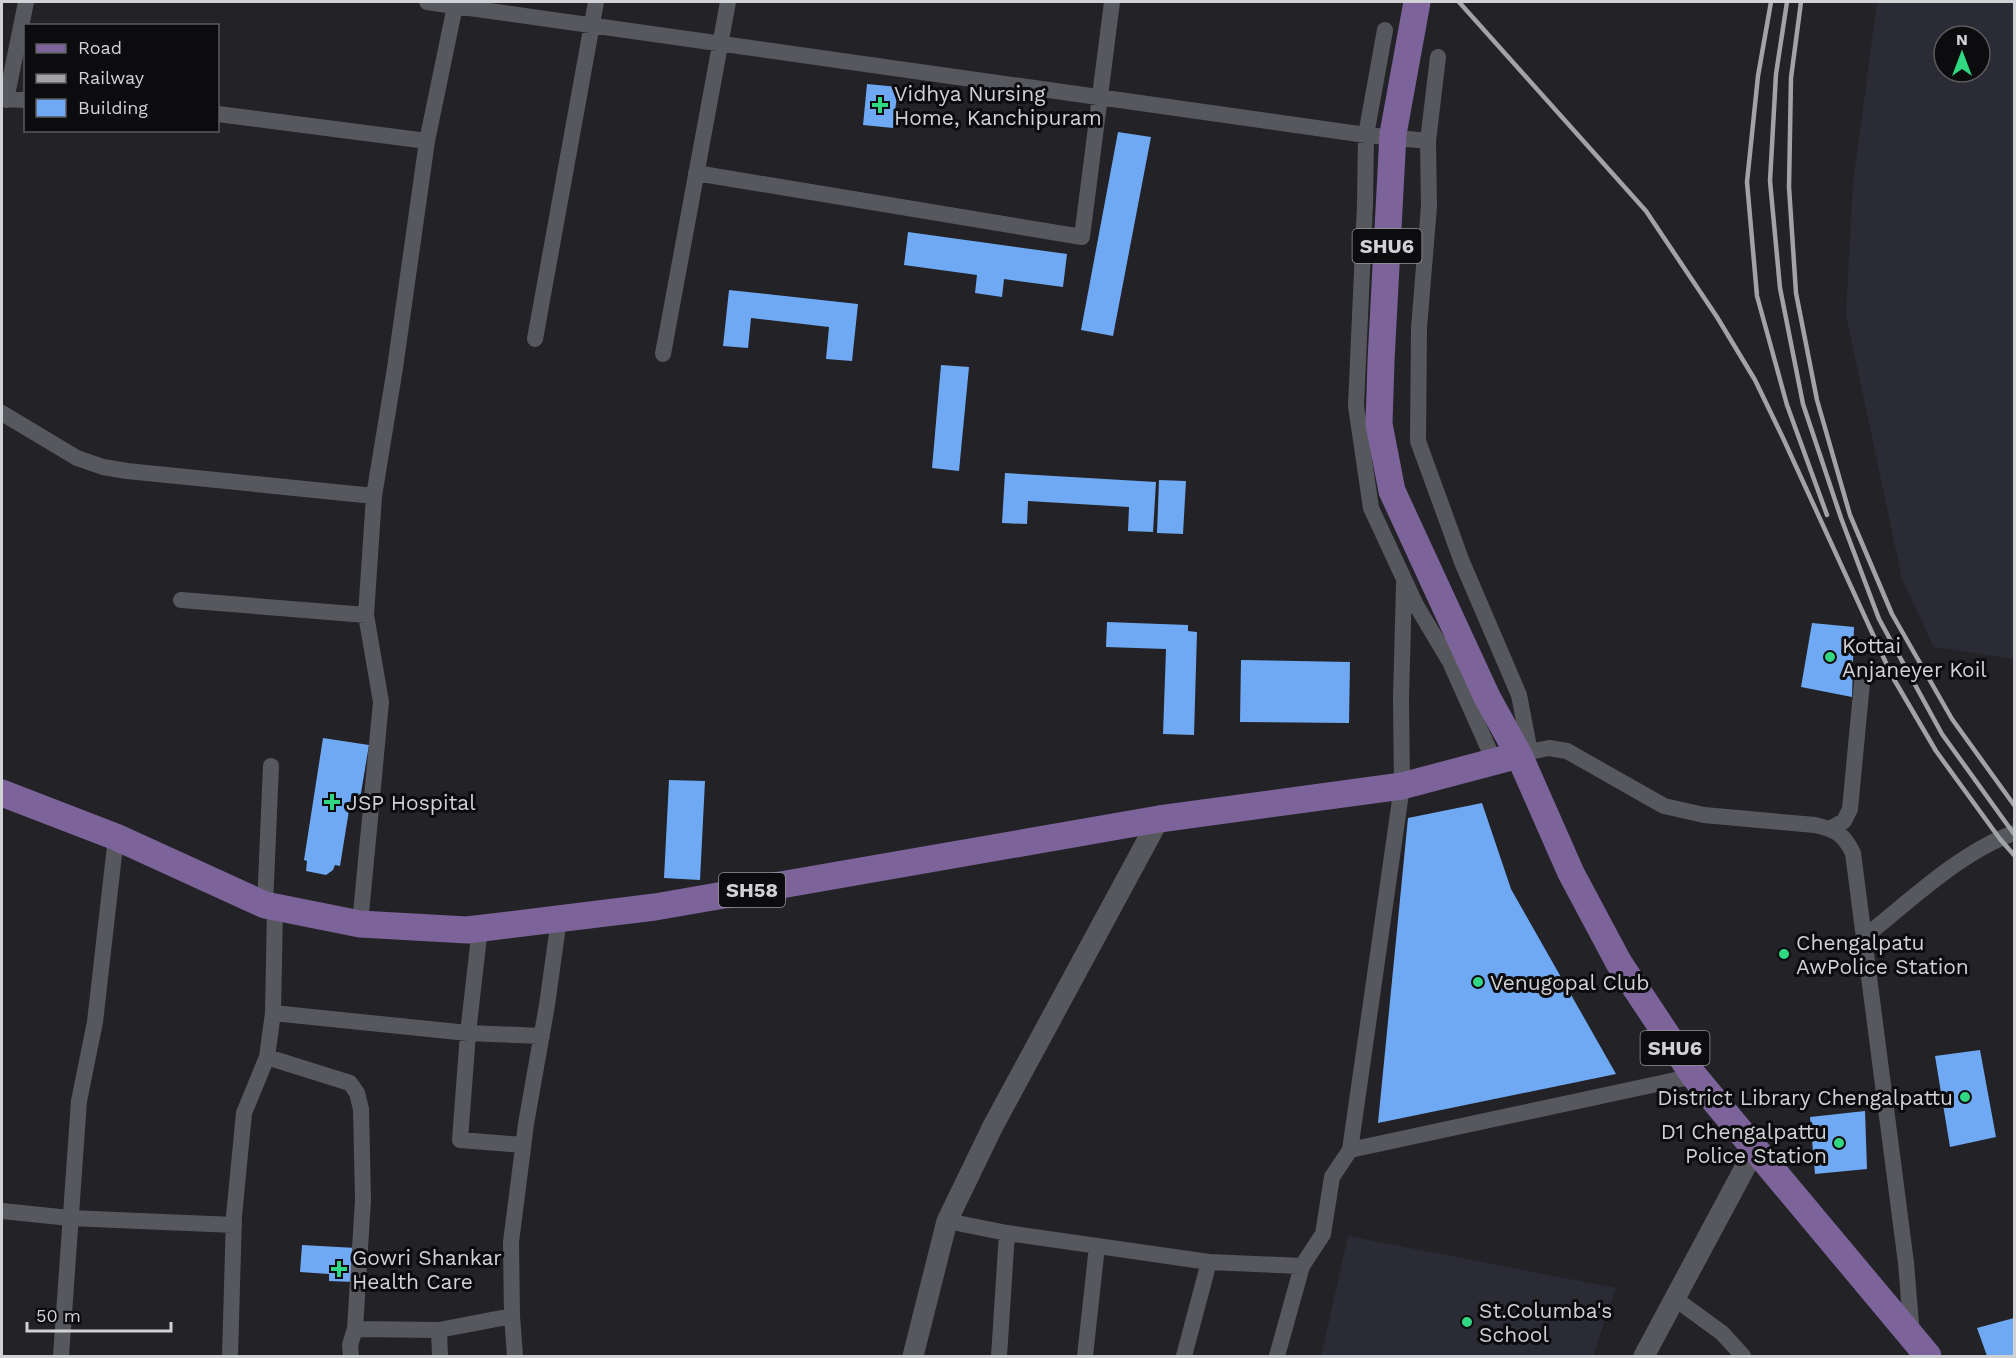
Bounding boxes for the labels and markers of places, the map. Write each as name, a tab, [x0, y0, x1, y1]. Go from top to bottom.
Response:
place label: Vidhya Nursing Home, Kanchipuram	[894, 81, 1102, 130]
marker: Vidhya Nursing Home, Kanchipuram	[871, 96, 889, 114]
place label: Kottai Anjaneyer Koil	[1842, 633, 1987, 682]
marker: Kottai Anjaneyer Koil	[1823, 650, 1837, 664]
place label: JSP Hospital	[346, 790, 476, 815]
marker: JSP Hospital	[323, 793, 341, 811]
place label: Chengalpatu AwPolice Station	[1796, 930, 1969, 979]
marker: Chengalpatu AwPolice Station	[1777, 947, 1791, 961]
place label: Venugopal Club	[1490, 970, 1649, 995]
marker: Venugopal Club	[1471, 975, 1485, 989]
place label: District Library Chengalpattu	[1657, 1085, 1953, 1110]
marker: District Library Chengalpattu	[1958, 1090, 1972, 1104]
place label: D1 Chengalpattu Police Station	[1661, 1119, 1827, 1168]
marker: D1 Chengalpattu Police Station	[1832, 1136, 1846, 1150]
place label: Gowri Shankar Health Care	[352, 1245, 502, 1294]
marker: Gowri Shankar Health Care	[330, 1260, 348, 1278]
place label: St.Columba's School	[1479, 1298, 1612, 1347]
marker: St.Columba's School	[1460, 1315, 1474, 1329]

